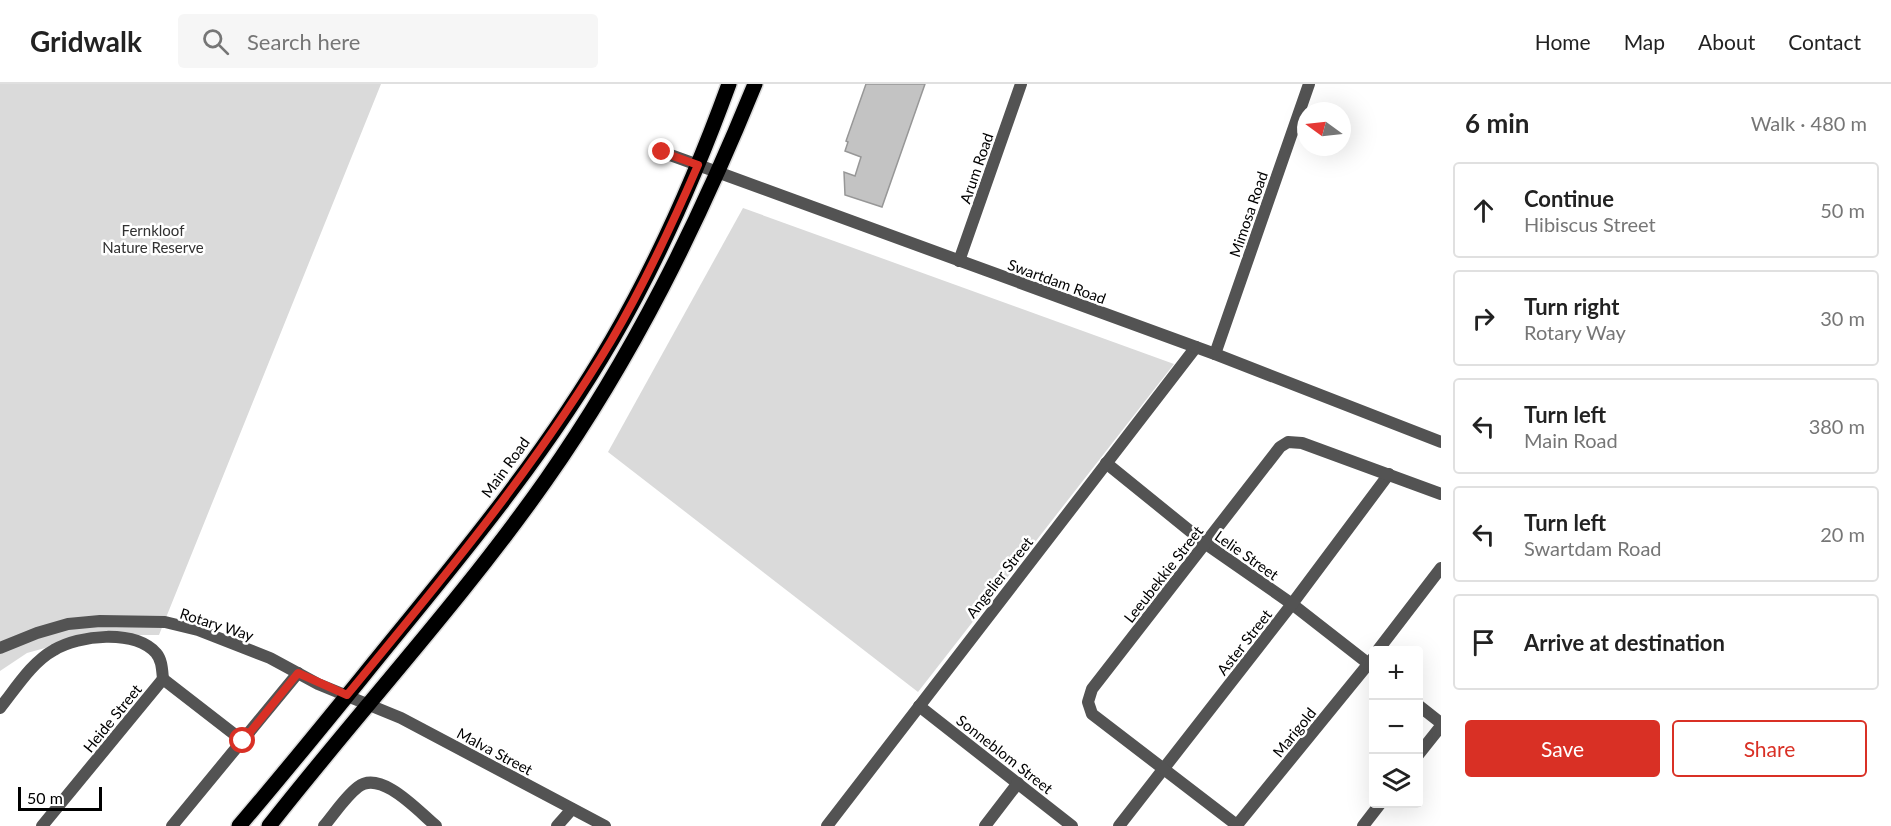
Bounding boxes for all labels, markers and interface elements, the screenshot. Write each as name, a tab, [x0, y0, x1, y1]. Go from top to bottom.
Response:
search box	[178, 14, 598, 68]
text: Gridwalk	[30, 24, 142, 58]
icon: search	[199, 25, 232, 58]
text: Search here	[247, 28, 360, 55]
text: Home	[1535, 29, 1591, 54]
text: Map	[1624, 29, 1665, 54]
text: About	[1698, 29, 1755, 54]
text: Contact	[1788, 29, 1861, 54]
north arrow	[1297, 102, 1351, 156]
text: 6 min	[1465, 107, 1529, 139]
text: Walk · 480 m	[1751, 111, 1867, 135]
street label: Arum Road	[956, 130, 996, 206]
route end	[648, 138, 674, 164]
street label: Mimosa Road	[1225, 169, 1271, 259]
text: Continue	[1524, 185, 1614, 212]
icon: ahead	[1467, 194, 1500, 227]
text: 50 m	[1820, 198, 1865, 222]
text: Hibiscus Street	[1524, 212, 1656, 236]
park label: Fernkloof Nature Reserve	[102, 221, 204, 256]
street label: Swartdam Road	[1005, 255, 1109, 307]
text: Turn right	[1524, 293, 1619, 320]
icon: right	[1467, 302, 1500, 335]
text: 30 m	[1820, 306, 1865, 330]
text: Rotary Way	[1524, 320, 1626, 344]
text: Turn left	[1524, 401, 1606, 428]
icon: left	[1467, 410, 1500, 443]
text: 380 m	[1809, 414, 1865, 438]
text: Main Road	[1524, 428, 1618, 452]
street label: Main Road	[477, 433, 533, 501]
text: Turn left	[1524, 509, 1606, 536]
icon: left	[1467, 518, 1500, 551]
street label: Leeubekkie Street	[1120, 522, 1207, 626]
text: 20 m	[1820, 522, 1865, 546]
street label: Lelie Street	[1212, 527, 1283, 584]
street label: Angelier Street	[962, 533, 1037, 621]
text: Swartdam Road	[1524, 536, 1662, 560]
street label: Rotary Way	[178, 604, 256, 644]
street label: Aster Street	[1213, 605, 1276, 678]
icon: arrive	[1467, 626, 1500, 659]
text: Arrive at destination	[1524, 629, 1725, 656]
map controls	[1369, 646, 1423, 808]
button: +	[1369, 646, 1423, 700]
street label: Heide Street	[79, 680, 145, 756]
button: −	[1369, 700, 1423, 754]
street label: Marigold	[1269, 704, 1319, 760]
street label: Sonneblom Street	[953, 711, 1057, 798]
button: Save	[1465, 720, 1660, 777]
button: Share	[1672, 720, 1867, 777]
street label: Malva Street	[454, 724, 536, 779]
route start	[229, 727, 255, 753]
button: layers	[1369, 754, 1423, 808]
scale bar	[18, 784, 102, 812]
text: 50 m	[27, 788, 63, 807]

